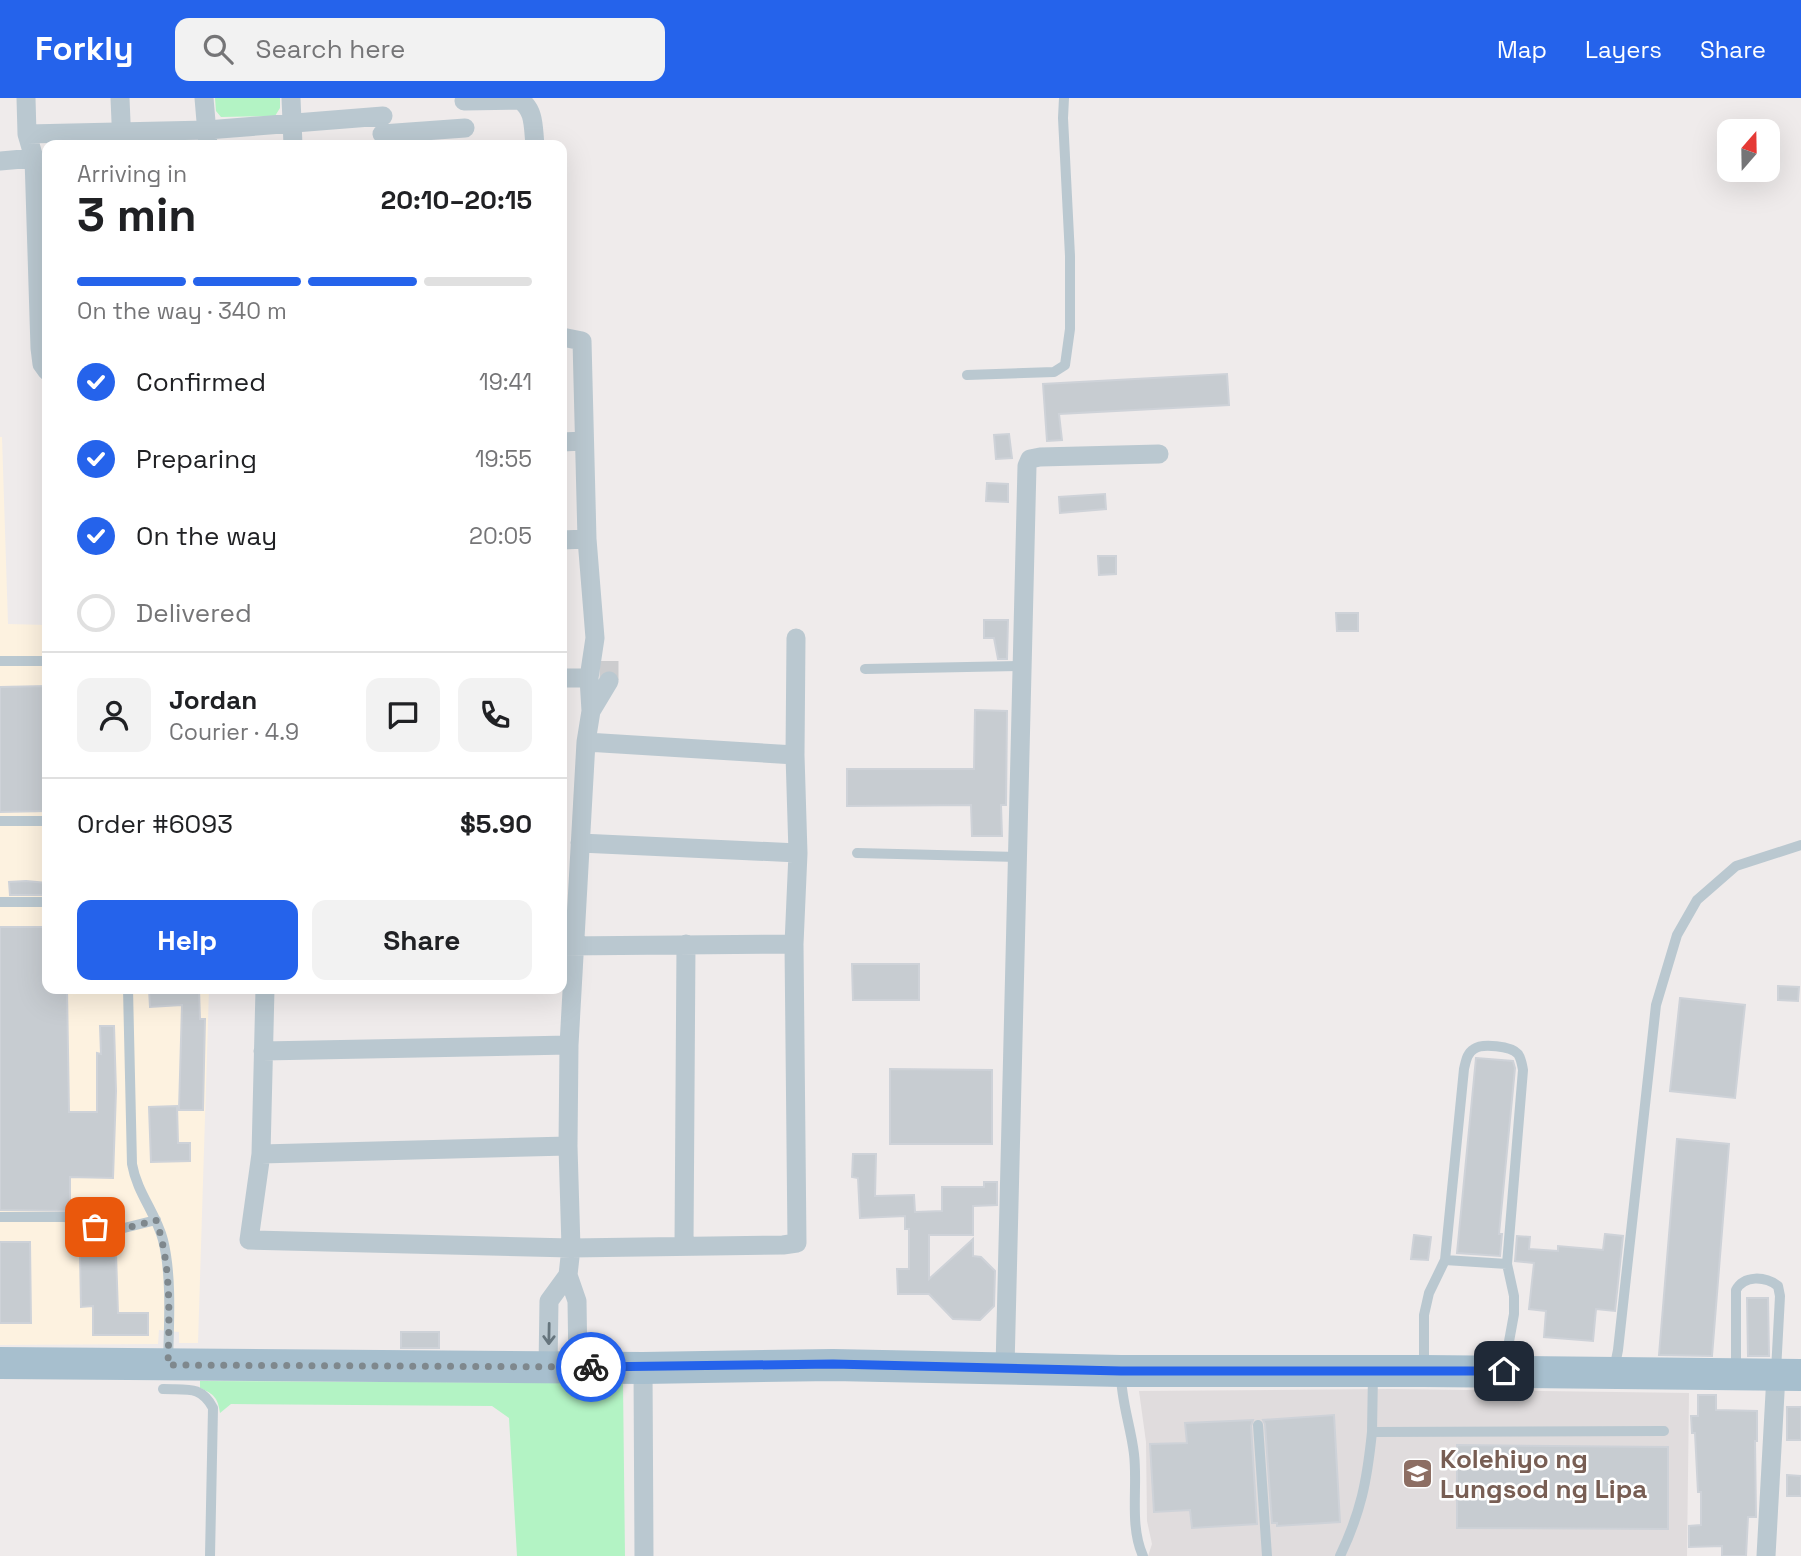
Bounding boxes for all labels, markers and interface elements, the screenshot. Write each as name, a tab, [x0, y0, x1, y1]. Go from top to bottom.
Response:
search box	[175, 18, 665, 81]
text: Forkly	[35, 28, 133, 70]
icon: search	[199, 30, 237, 68]
text: Search here	[255, 32, 405, 66]
text: Map	[1497, 34, 1547, 65]
text: Layers	[1585, 34, 1662, 65]
text: Share	[1700, 34, 1766, 65]
north arrow	[1717, 119, 1780, 182]
map controls	[1717, 119, 1780, 182]
text: Arriving in	[77, 159, 187, 189]
text: 20:10–20:15	[381, 183, 532, 217]
text: 3 min	[77, 186, 197, 244]
text: On the way · 340 m	[77, 296, 287, 326]
icon: check	[77, 363, 115, 401]
text: Confirmed	[136, 365, 266, 399]
text: 19:41	[479, 367, 532, 397]
icon: check	[77, 440, 115, 478]
text: Preparing	[136, 442, 257, 476]
text: 19:55	[475, 444, 532, 474]
icon: check	[77, 517, 115, 555]
text: On the way	[136, 519, 277, 553]
text: 20:05	[469, 521, 532, 551]
text: Delivered	[136, 596, 252, 630]
button: person	[77, 678, 151, 752]
button: chat	[366, 678, 440, 752]
button: phone	[458, 678, 532, 752]
text: Jordan	[169, 683, 257, 717]
text: Courier · 4.9	[169, 717, 299, 747]
text: Order #6093	[77, 807, 233, 841]
text: $5.90	[460, 807, 532, 841]
button: Help	[77, 900, 298, 980]
button: Share	[312, 900, 532, 980]
pin	[65, 1197, 125, 1257]
icon: bag	[76, 1208, 114, 1246]
one-way arrow	[542, 1322, 556, 1345]
courier	[556, 1332, 626, 1402]
pin	[1474, 1341, 1534, 1401]
icon: bike	[572, 1348, 610, 1386]
icon: home	[1485, 1352, 1523, 1390]
place label: Kolehiyo ng Lungsod ng Lipa	[1440, 1442, 1647, 1506]
school or university icon: Kolehiyo ng Lungsod ng Lipa	[1400, 1457, 1434, 1491]

